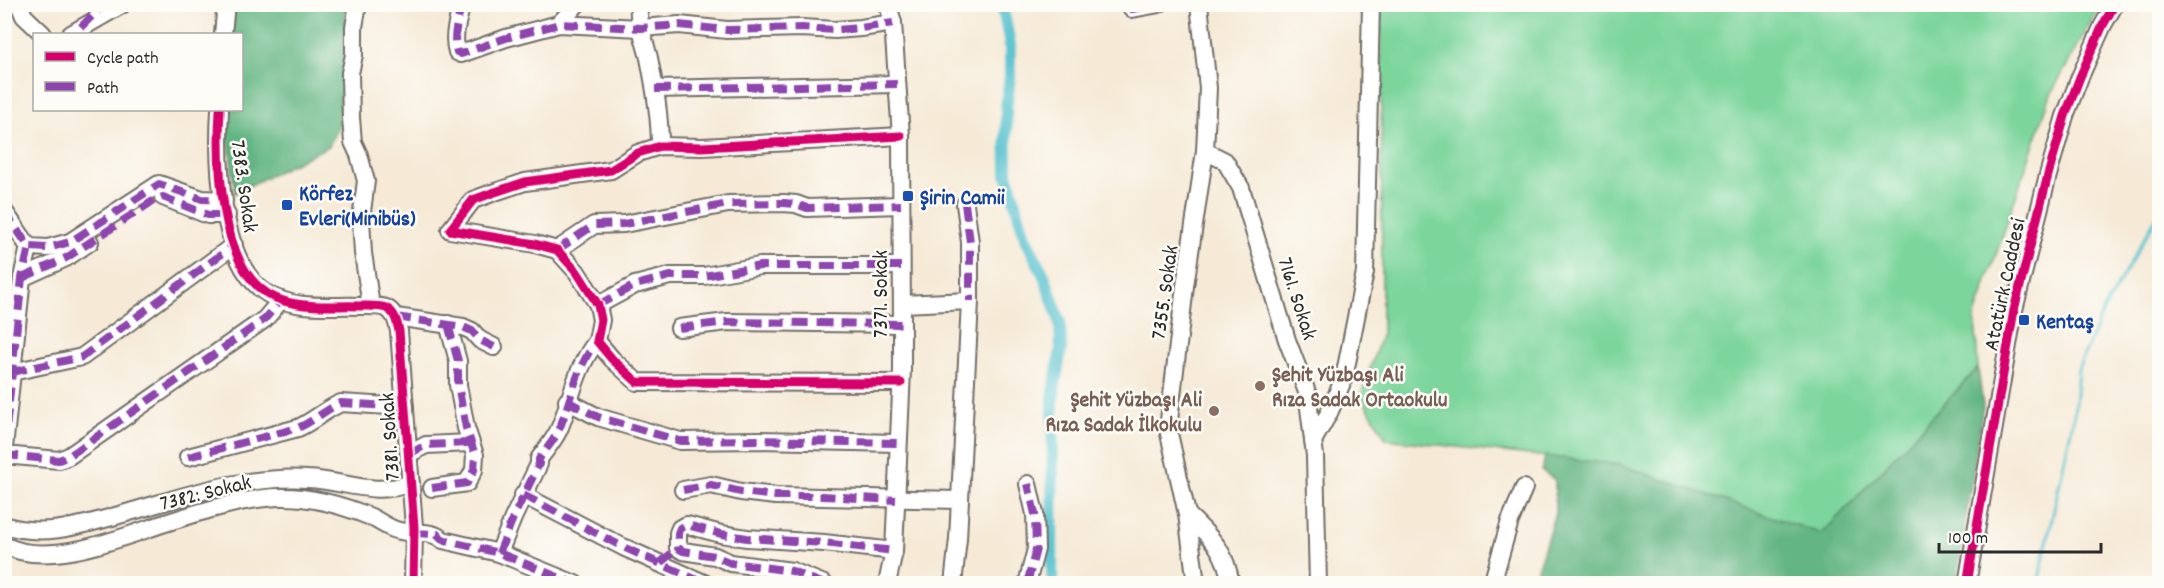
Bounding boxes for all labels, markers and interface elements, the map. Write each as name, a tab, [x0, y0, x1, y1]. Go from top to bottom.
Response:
legend	[33, 33, 243, 111]
text: Cycle path	[87, 47, 158, 72]
text: Path	[87, 77, 119, 102]
street label: 7383. Sokak	[221, 138, 264, 235]
place label: Körfez Evleri(Minibüs)	[299, 180, 416, 236]
place label: Şirin Camii	[920, 184, 1005, 215]
marker: Şirin Camii	[901, 189, 915, 203]
marker: Körfez Evleri(Minibüs)	[280, 198, 294, 212]
street label: Atatürk Caddesi	[1977, 215, 2036, 354]
street label: 7355. Sokak	[1144, 243, 1188, 342]
street label: 7371. Sokak	[867, 250, 898, 338]
street label: 7161. Sokak	[1268, 254, 1324, 344]
place label: Kentaş	[2036, 308, 2094, 339]
marker: Kentaş	[2017, 313, 2031, 327]
place label: Şehit Yüzbaşı Ali Rıza Sadak Ortaokulu	[1272, 361, 1447, 417]
marker: Şehit Yüzbaşı Ali Rıza Sadak Ortaokulu	[1253, 379, 1267, 393]
place label: Şehit Yüzbaşı Ali Rıza Sadak İlkokulu	[1045, 386, 1202, 442]
street label: 7381. Sokak	[373, 392, 410, 482]
marker: Şehit Yüzbaşı Ali Rıza Sadak İlkokulu	[1207, 404, 1221, 418]
street label: 7382: Sokak	[157, 468, 255, 521]
scale bar	[1939, 516, 2101, 554]
text: 100 m	[1948, 527, 1988, 552]

